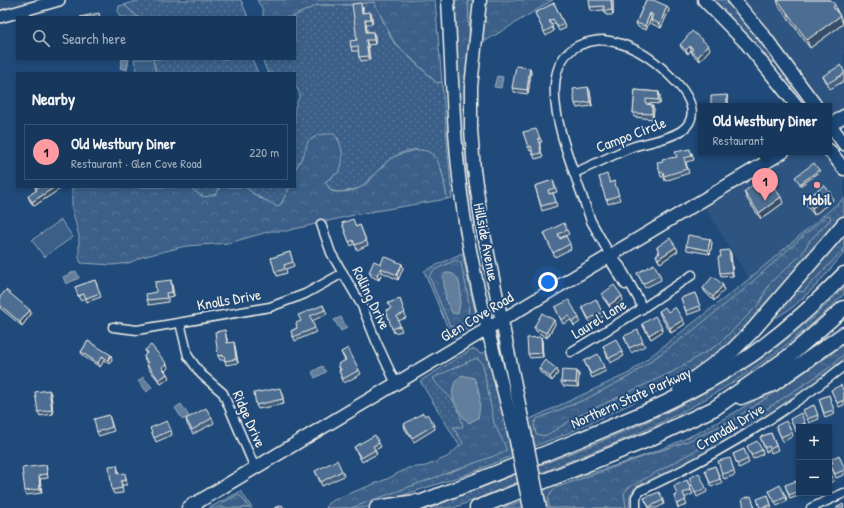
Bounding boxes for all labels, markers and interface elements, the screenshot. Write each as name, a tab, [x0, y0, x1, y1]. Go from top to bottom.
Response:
search box	[16, 16, 296, 60]
icon: search	[30, 27, 52, 49]
text: Search here	[62, 28, 126, 49]
text: Nearby	[32, 87, 75, 110]
popup	[698, 103, 832, 155]
text: Old Westbury Diner	[713, 110, 817, 131]
street label: Campo Circle	[593, 112, 669, 157]
text: Restaurant	[713, 131, 764, 149]
text: Old Westbury Diner	[71, 133, 176, 154]
text: 1	[44, 143, 48, 161]
text: 220 m	[249, 143, 279, 161]
text: Restaurant · Glen Cove Road	[71, 154, 202, 172]
pin: 1	[752, 168, 778, 201]
marker: Mobil	[812, 180, 822, 190]
place label: Mobil	[803, 189, 832, 210]
street label: Hillside Avenue	[469, 201, 504, 283]
street label: Rolling Drive	[347, 263, 396, 333]
your location	[538, 272, 558, 292]
street label: Knolls Drive	[195, 284, 263, 315]
street label: Glen Cove Road	[436, 286, 517, 347]
street label: Laurel Lane	[567, 294, 630, 344]
street label: Northern State Parkway	[567, 362, 694, 434]
street label: Ridge Drive	[228, 387, 271, 451]
street label: Crandall Drive	[692, 398, 768, 455]
map controls	[796, 424, 832, 496]
button: +	[796, 424, 832, 460]
button: −	[796, 460, 832, 496]

